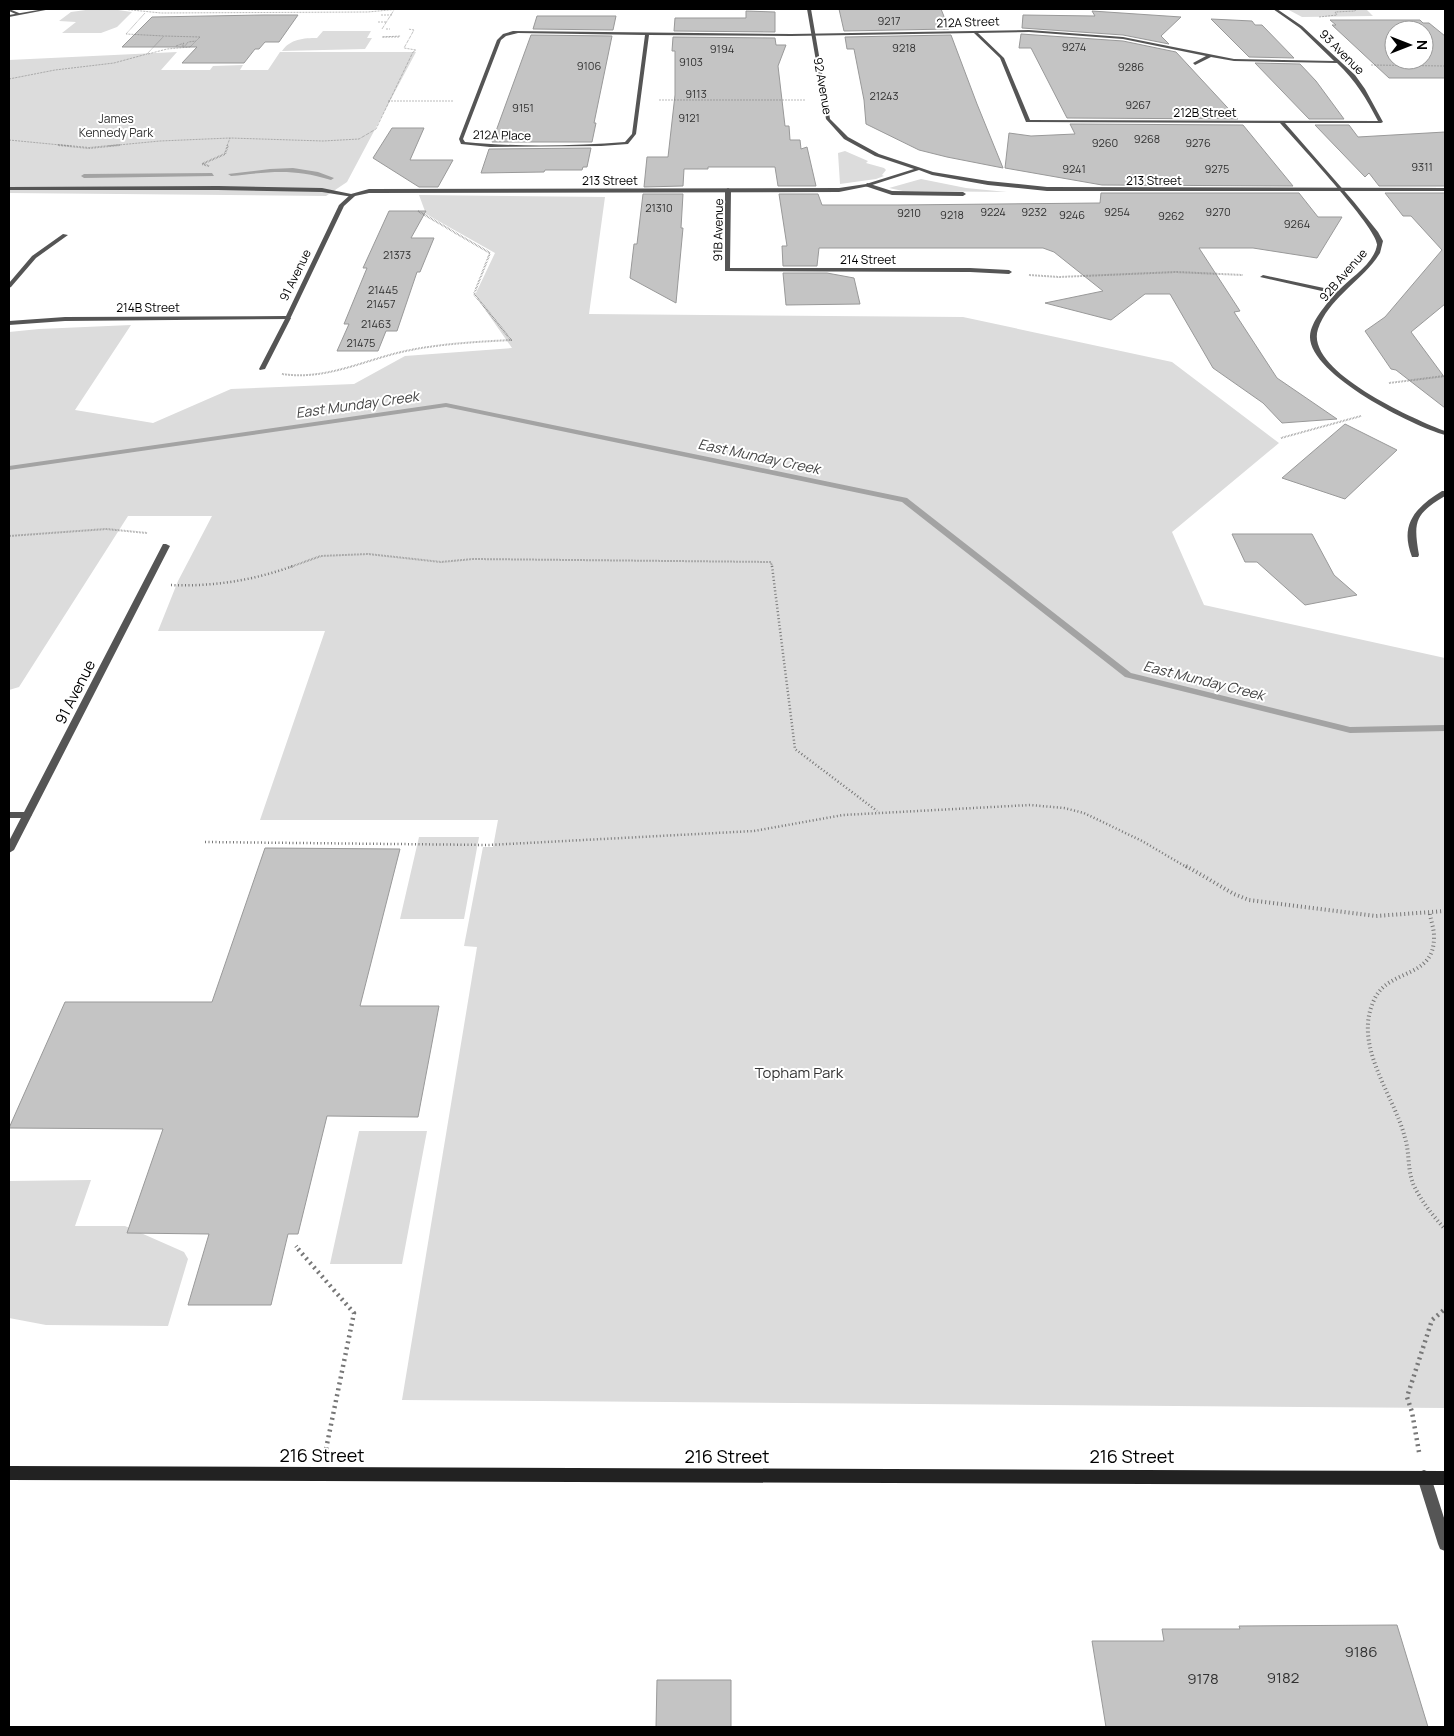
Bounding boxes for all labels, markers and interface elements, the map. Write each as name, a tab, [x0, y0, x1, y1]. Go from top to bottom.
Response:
street label: 212A Street	[936, 12, 1000, 32]
house number: 9217	[878, 13, 900, 28]
north arrow	[1384, 20, 1434, 70]
street label: 93 Avenue	[1316, 26, 1368, 78]
house number: 9274	[1062, 39, 1086, 54]
house number: 9218	[892, 40, 916, 55]
text: N	[1413, 40, 1432, 50]
house number: 9194	[710, 41, 734, 56]
house number: 9103	[679, 54, 703, 69]
street label: 92 Avenue	[810, 56, 836, 116]
house number: 9106	[577, 58, 601, 73]
house number: 9286	[1118, 59, 1144, 74]
house number: 9113	[685, 86, 707, 101]
house number: 21243	[869, 88, 899, 103]
house number: 9267	[1125, 97, 1151, 112]
house number: 9151	[512, 100, 534, 115]
street label: 212B Street	[1173, 104, 1237, 121]
park label: James Kennedy Park	[79, 110, 154, 141]
house number: 9121	[678, 110, 700, 125]
street label: 212A Place	[473, 126, 531, 144]
house number: 9268	[1134, 131, 1160, 146]
house number: 9260	[1092, 135, 1118, 150]
house number: 9276	[1185, 135, 1211, 150]
house number: 9311	[1411, 159, 1433, 174]
house number: 9241	[1062, 161, 1086, 176]
house number: 9275	[1205, 161, 1229, 176]
street label: 213 Street	[582, 172, 638, 189]
street label: 213 Street	[1126, 172, 1182, 189]
street label: 91B Avenue	[709, 198, 727, 262]
house number: 21310	[645, 200, 673, 215]
house number: 9224	[980, 204, 1006, 219]
house number: 9232	[1021, 204, 1047, 219]
house number: 9254	[1104, 204, 1130, 219]
house number: 9270	[1205, 204, 1231, 219]
house number: 9210	[897, 205, 921, 220]
house number: 9218	[940, 207, 964, 222]
house number: 9246	[1059, 207, 1085, 222]
house number: 9262	[1158, 208, 1184, 223]
house number: 9264	[1284, 216, 1310, 231]
street label: 92B Avenue	[1315, 245, 1371, 305]
street label: 91 Avenue	[275, 246, 315, 304]
house number: 21373	[383, 247, 411, 262]
street label: 214 Street	[840, 251, 896, 268]
house number: 21445	[368, 282, 398, 297]
house number: 21457	[367, 296, 395, 311]
street label: 214B Street	[116, 299, 180, 316]
house number: 21463	[361, 316, 391, 331]
house number: 21475	[347, 335, 375, 350]
water label: East Munday Creek	[294, 386, 422, 422]
water label: East Munday Creek	[696, 434, 824, 479]
street label: 91 Avenue	[50, 656, 100, 728]
water label: East Munday Creek	[1142, 656, 1268, 705]
park label: Topham Park	[755, 1062, 844, 1083]
street label: 216 Street	[280, 1443, 364, 1467]
street label: 216 Street	[685, 1444, 769, 1468]
street label: 216 Street	[1090, 1444, 1174, 1468]
house number: 9186	[1344, 1641, 1378, 1662]
house number: 9182	[1267, 1667, 1299, 1688]
house number: 9178	[1187, 1668, 1219, 1689]

